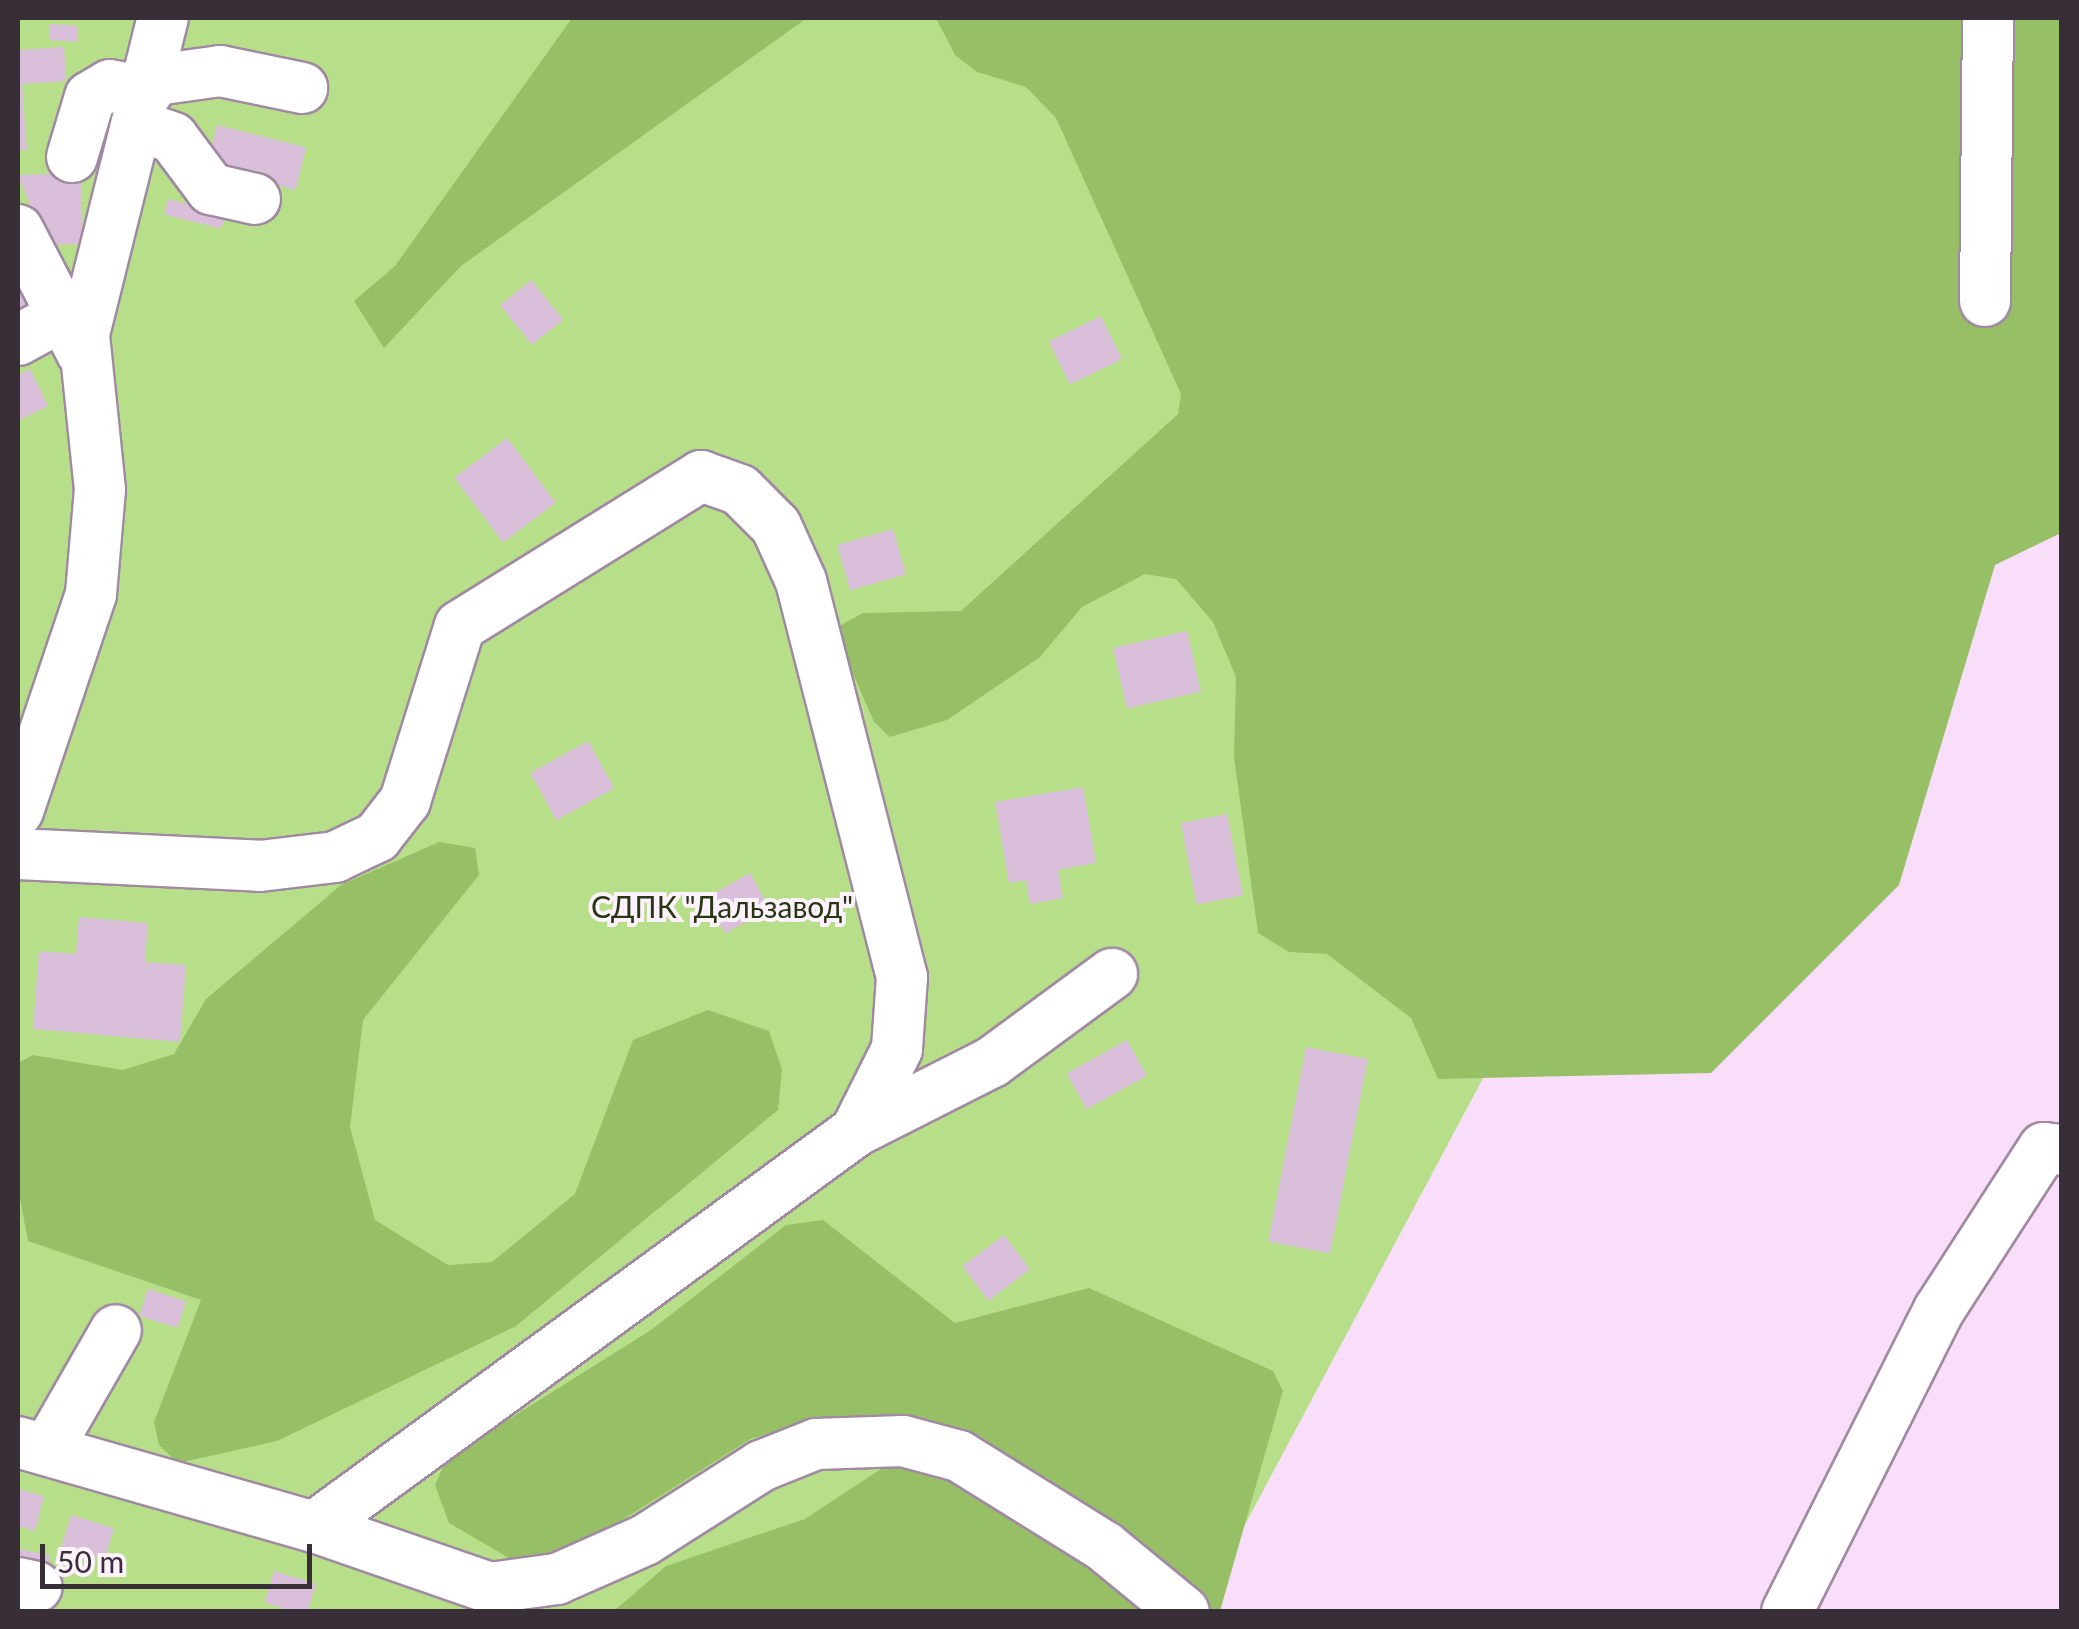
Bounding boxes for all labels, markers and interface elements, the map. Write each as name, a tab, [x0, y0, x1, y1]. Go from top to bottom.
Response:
park label: СДПК "Дальзавод"	[591, 888, 853, 924]
scale bar	[45, 1524, 318, 1586]
text: 50 m	[57, 1543, 124, 1579]

